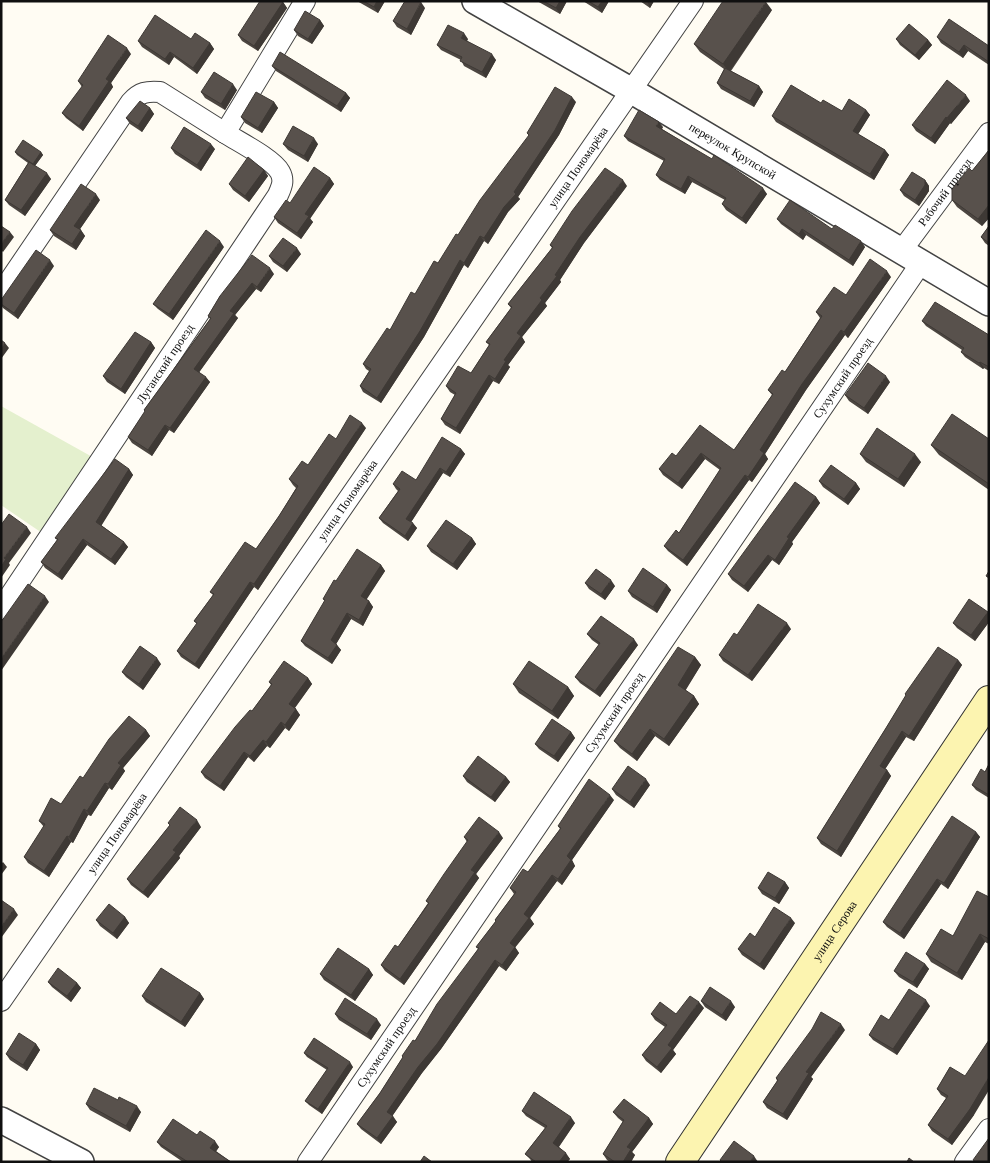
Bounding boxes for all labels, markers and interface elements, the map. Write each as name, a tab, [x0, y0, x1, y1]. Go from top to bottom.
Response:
street label: переулок Крупской	[687, 119, 780, 182]
street label: улица Пономарёва	[544, 123, 611, 210]
street label: Рабочий проезд	[914, 155, 975, 229]
street label: Луганский проезд	[133, 321, 197, 406]
street label: Сухумский проезд	[809, 334, 875, 421]
street label: улица Пономарёва	[314, 456, 381, 543]
street label: Сухумский проезд	[581, 669, 647, 756]
street label: улица Пономарёва	[83, 789, 150, 876]
street label: улица Серова	[809, 897, 860, 964]
street label: Сухумский проезд	[353, 1003, 419, 1090]

